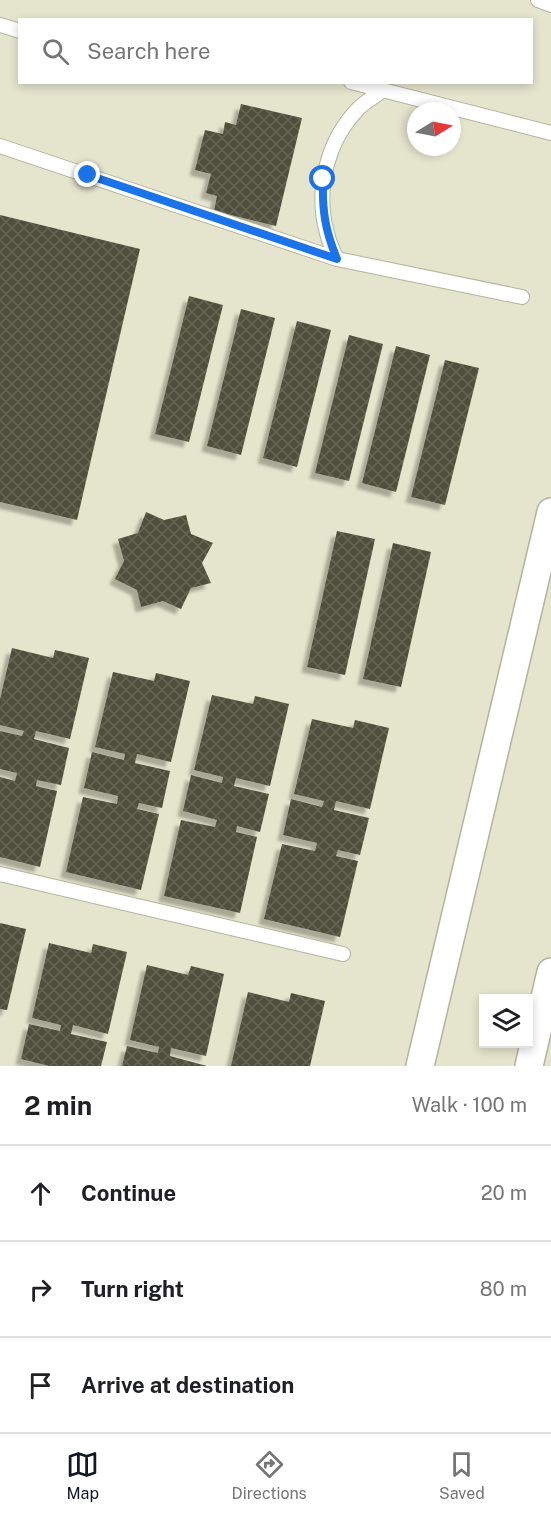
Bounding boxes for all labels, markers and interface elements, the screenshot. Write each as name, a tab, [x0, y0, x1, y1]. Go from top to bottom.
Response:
search box	[18, 18, 533, 84]
icon: search	[39, 35, 72, 68]
text: Search here	[87, 38, 211, 64]
north arrow	[407, 102, 461, 156]
route end	[74, 161, 100, 187]
route start	[309, 165, 335, 191]
map controls	[479, 994, 533, 1048]
button: layers	[479, 994, 533, 1048]
text: 2 min	[24, 1090, 92, 1121]
text: Walk · 100 m	[412, 1093, 527, 1117]
icon: ahead	[24, 1177, 57, 1210]
text: Continue	[81, 1180, 176, 1206]
text: 20 m	[481, 1181, 527, 1205]
icon: right	[24, 1273, 57, 1306]
text: Turn right	[81, 1276, 184, 1302]
text: 80 m	[480, 1277, 527, 1301]
icon: arrive	[24, 1369, 57, 1402]
text: Arrive at destination	[81, 1372, 294, 1398]
tab: Map	[66, 1448, 99, 1503]
tab: Directions	[232, 1448, 307, 1503]
tab: Saved	[439, 1448, 485, 1503]

